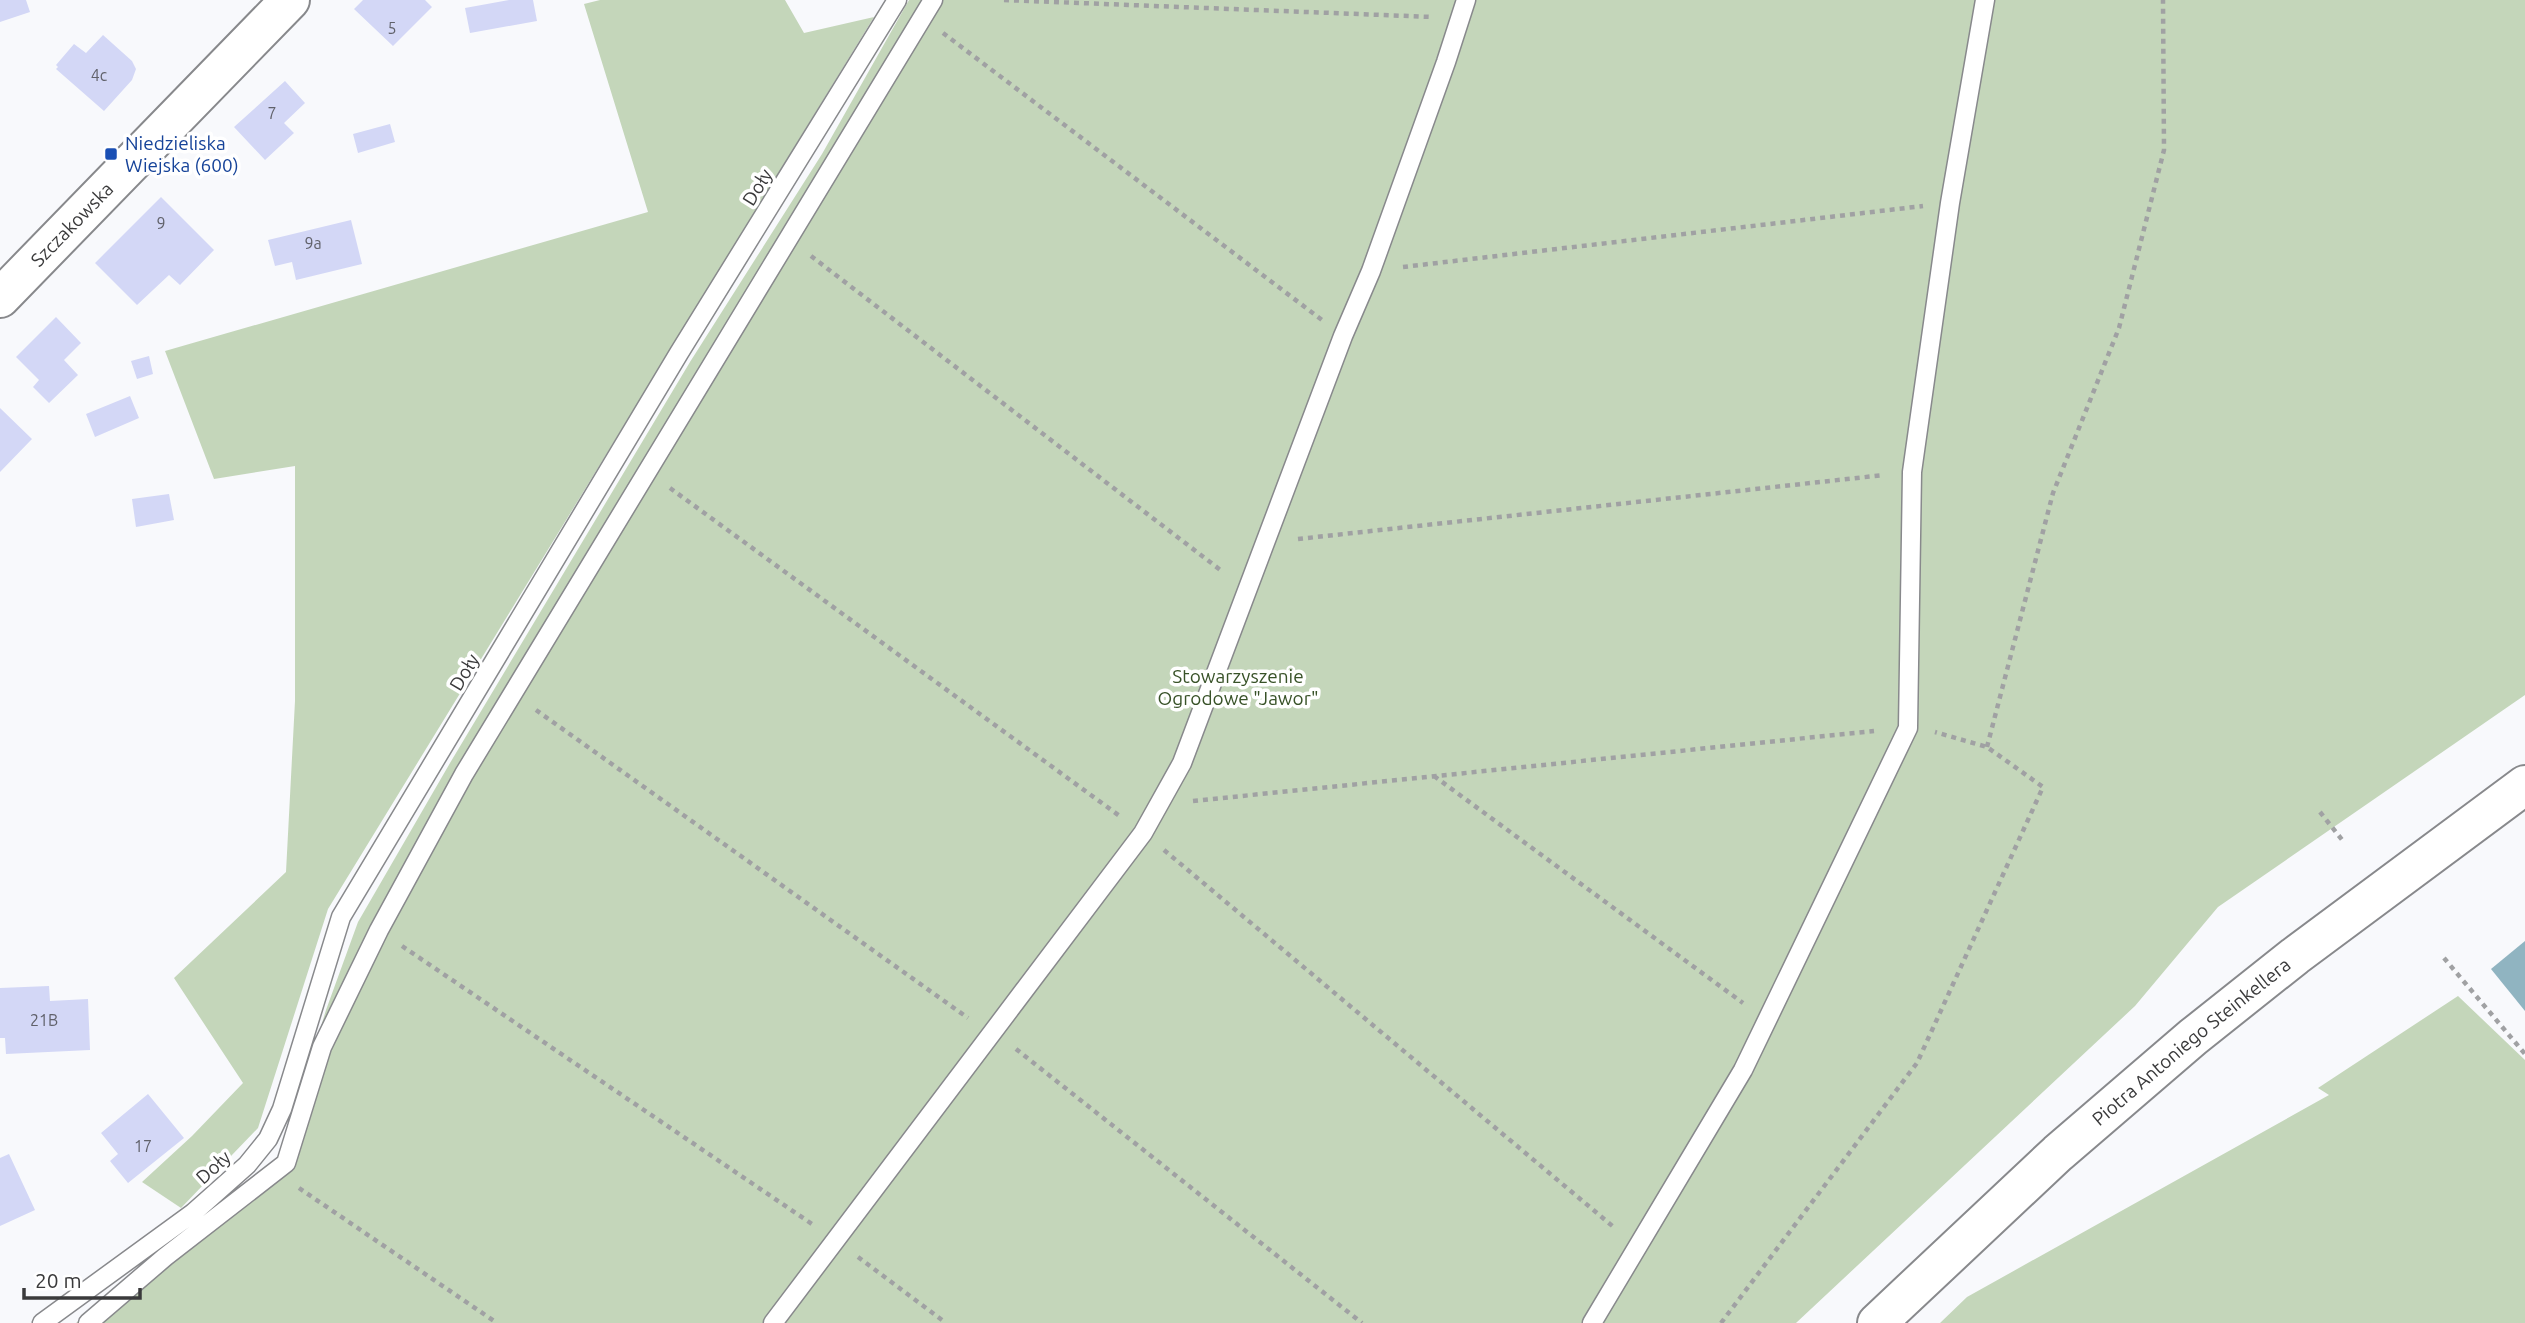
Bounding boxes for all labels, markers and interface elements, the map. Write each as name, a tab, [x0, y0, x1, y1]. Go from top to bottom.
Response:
house number: 5	[387, 19, 397, 37]
house number: 4c	[91, 66, 108, 84]
house number: 7	[267, 104, 277, 122]
place label: Niedzieliska Wiejska (600)	[125, 132, 239, 176]
marker: Niedzieliska Wiejska (600)	[103, 146, 119, 162]
street label: Doły	[737, 165, 777, 209]
street label: Szczakowska	[26, 178, 118, 271]
house number: 9	[156, 214, 166, 232]
house number: 9a	[304, 234, 322, 252]
street label: Doły	[445, 650, 483, 694]
park label: Stowarzyszenie Ogrodowe "Jawor"	[1157, 665, 1319, 709]
street label: Piotra Antoniego Steinkellera	[2087, 953, 2295, 1130]
house number: 21B	[30, 1011, 58, 1029]
house number: 17	[134, 1137, 152, 1155]
street label: Doły	[191, 1146, 235, 1188]
scale bar	[24, 1256, 140, 1300]
text: 20 m	[35, 1268, 82, 1292]

